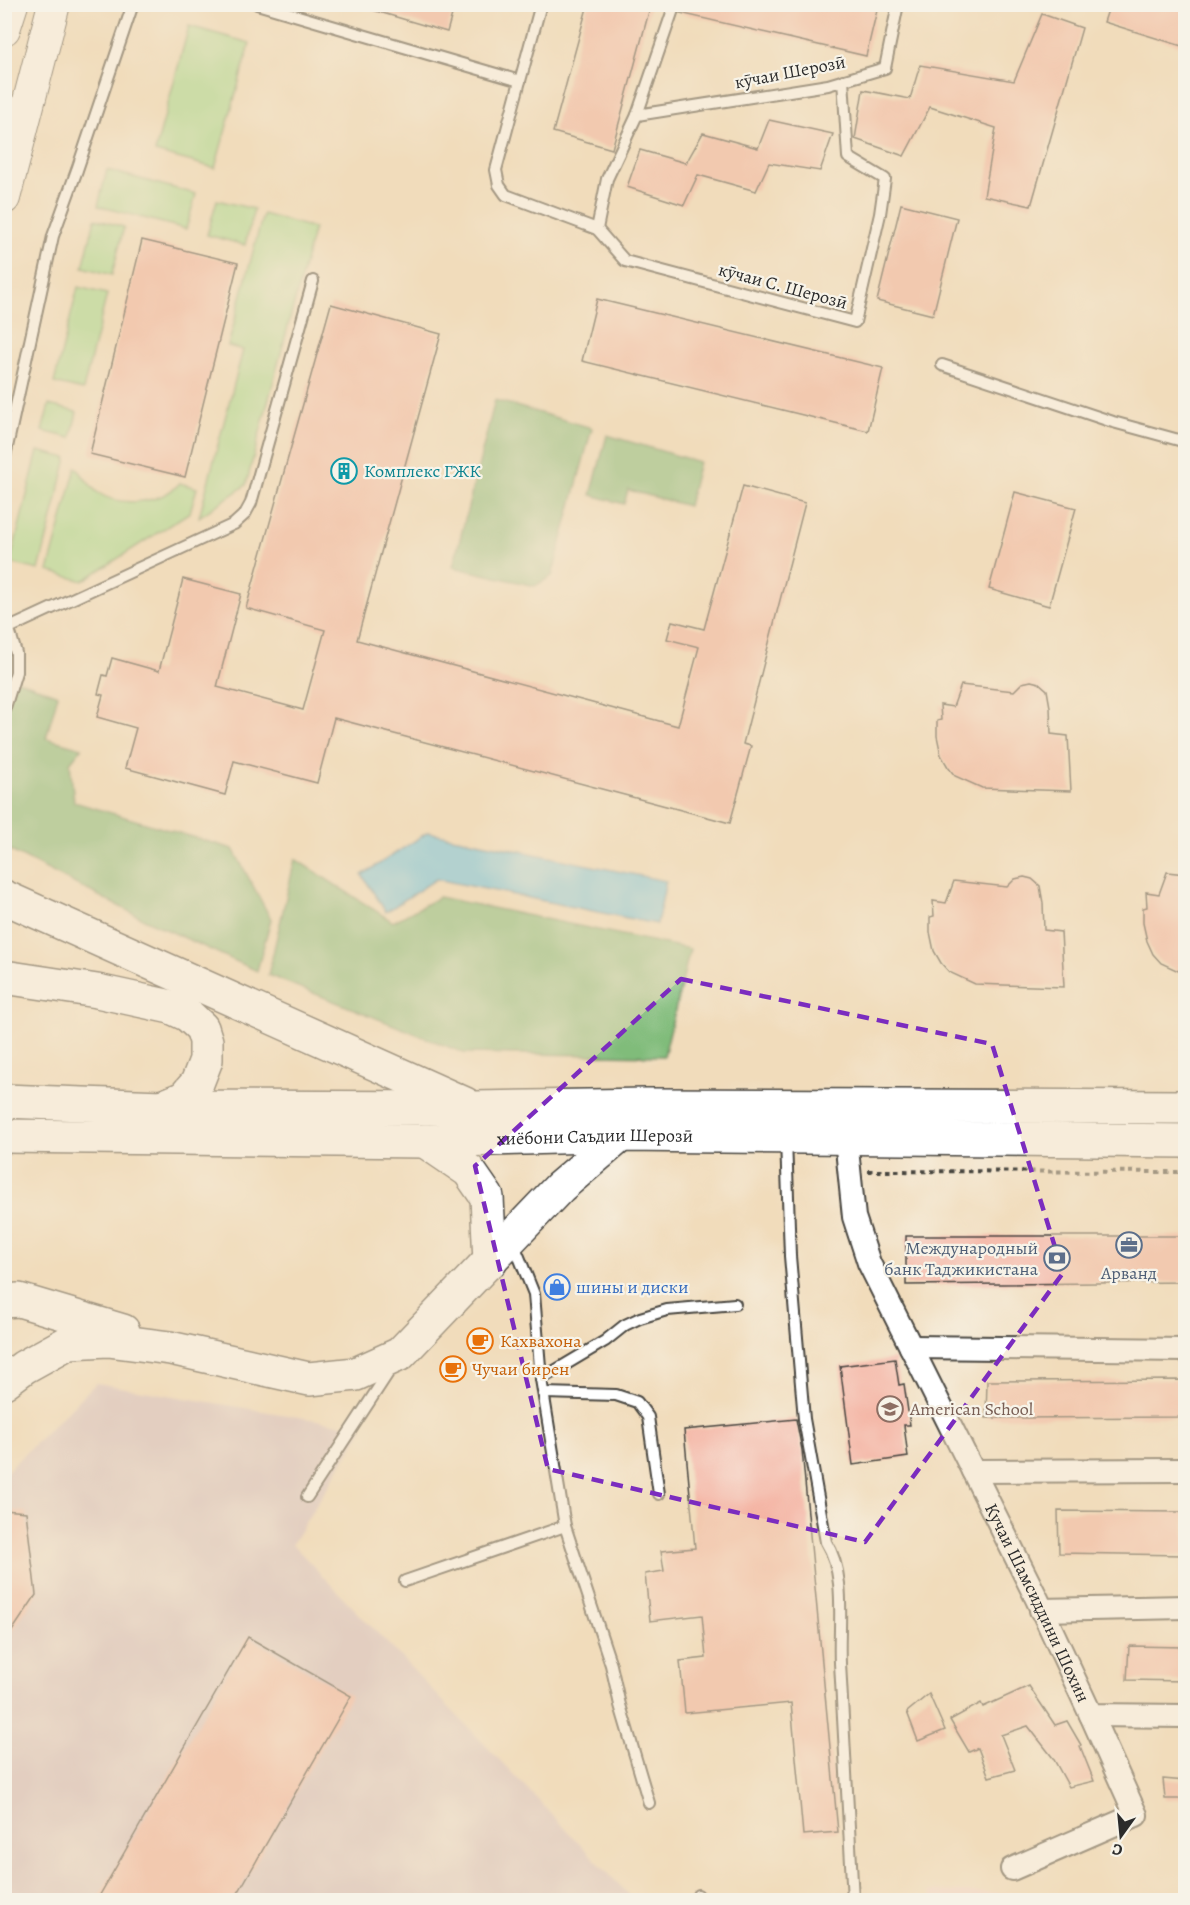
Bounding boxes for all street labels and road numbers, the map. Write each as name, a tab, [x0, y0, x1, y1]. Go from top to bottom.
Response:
street label: кӯчаи Шерозӣ	[733, 49, 847, 95]
street label: кӯчаи С. Шерозӣ	[716, 257, 850, 315]
street label: хиёбони Саъдии Шерозӣ	[496, 1123, 693, 1151]
street label: Кучаи Шамсиддини Шохин	[979, 1499, 1095, 1706]

